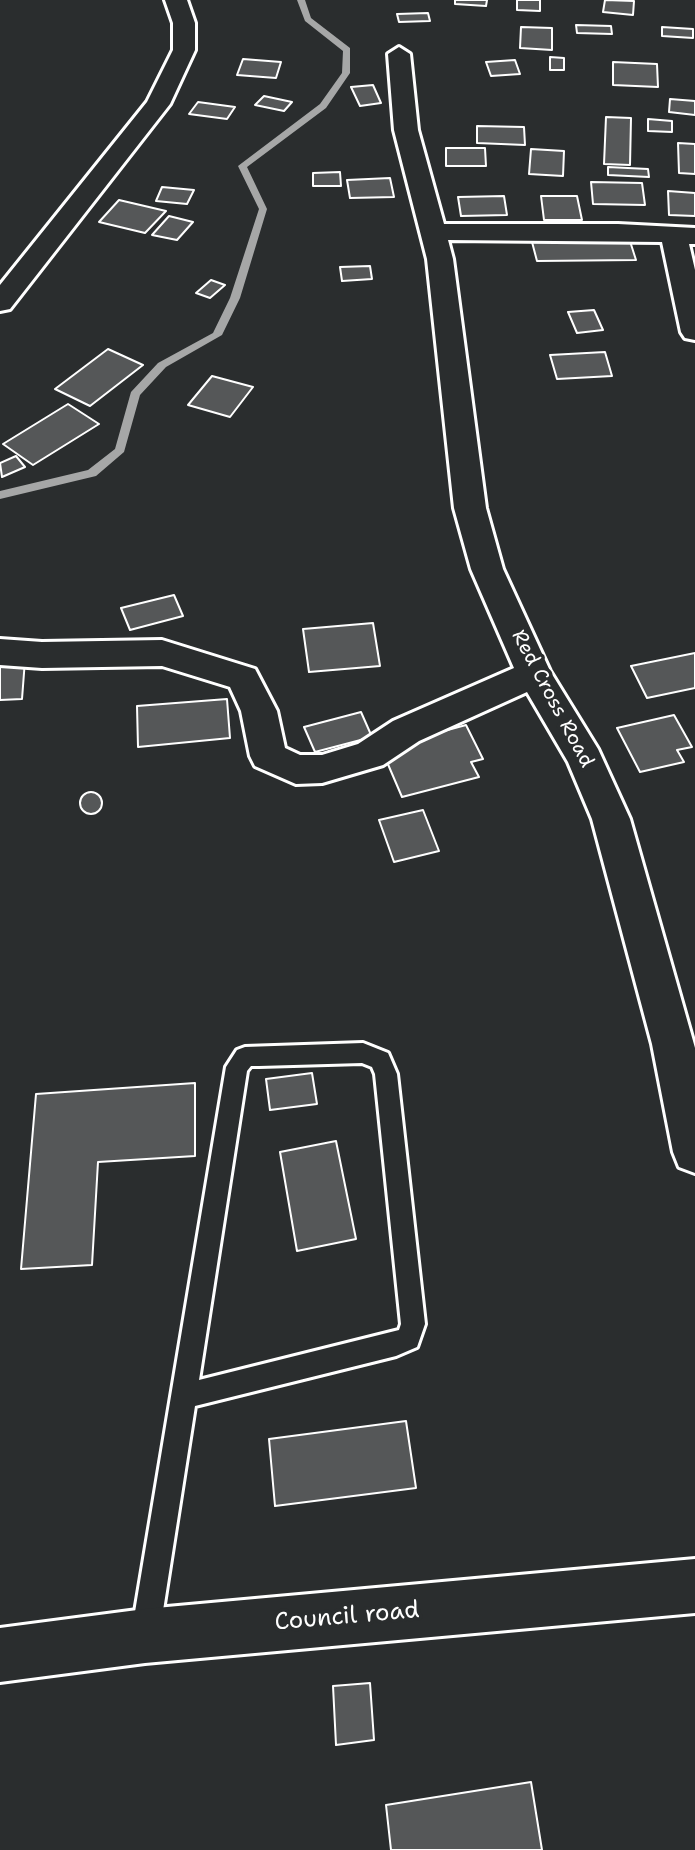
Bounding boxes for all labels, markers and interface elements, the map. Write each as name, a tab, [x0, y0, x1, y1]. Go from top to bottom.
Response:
street label: Red Cross Road	[506, 626, 598, 772]
street label: Council road	[274, 1596, 420, 1638]

